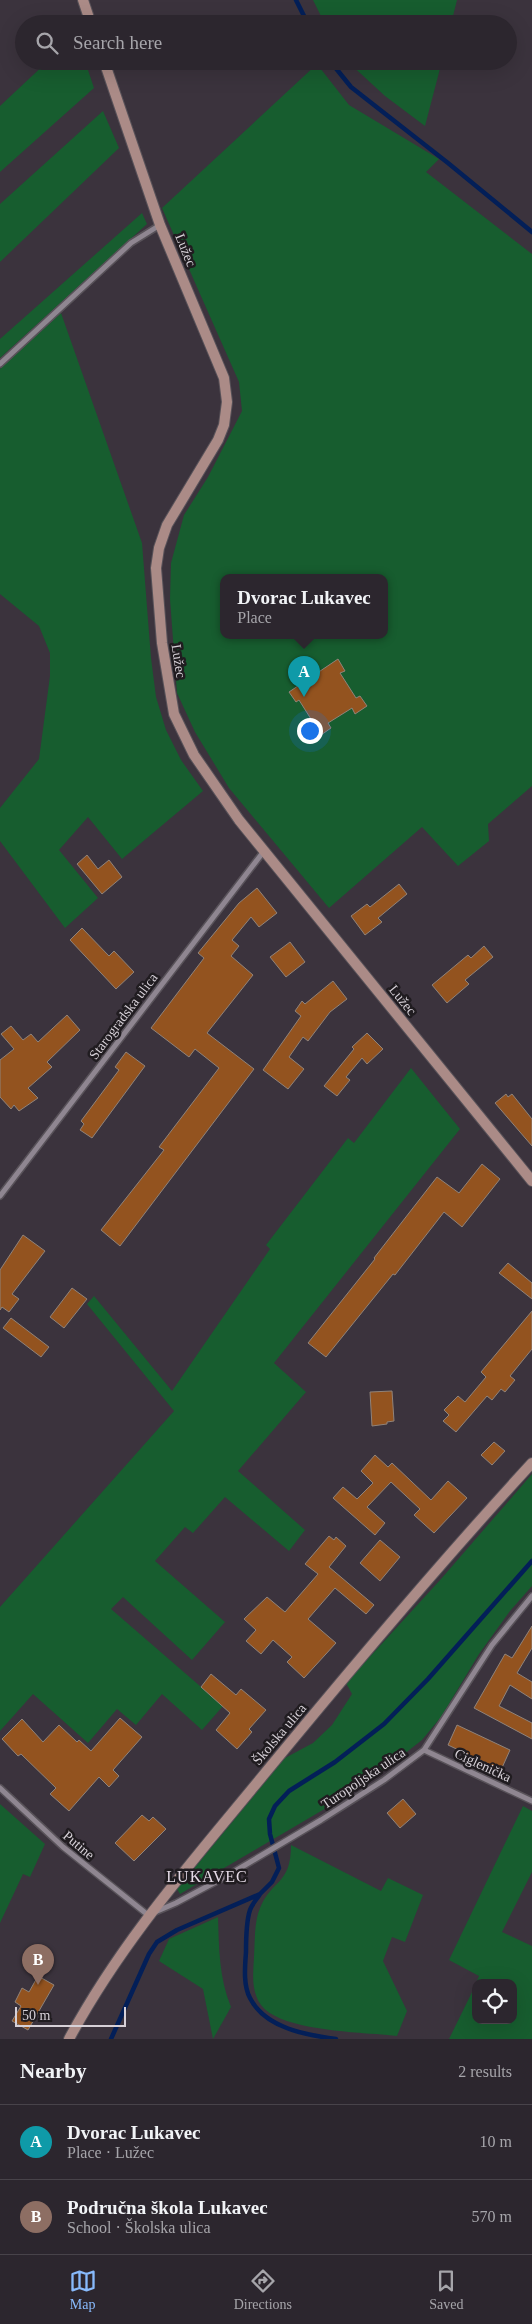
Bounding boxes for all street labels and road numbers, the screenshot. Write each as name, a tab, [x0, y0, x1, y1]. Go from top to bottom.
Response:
street label: Lužec	[172, 232, 199, 269]
street label: Lužec	[168, 643, 189, 679]
street label: Starogradska ulica	[86, 970, 161, 1062]
street label: Lužec	[386, 982, 419, 1018]
street label: Školska ulica	[249, 1700, 310, 1768]
street label: Turopoljska ulica	[319, 1744, 409, 1812]
street label: Ciglenička	[452, 1746, 514, 1785]
street label: Putine	[60, 1828, 97, 1863]

